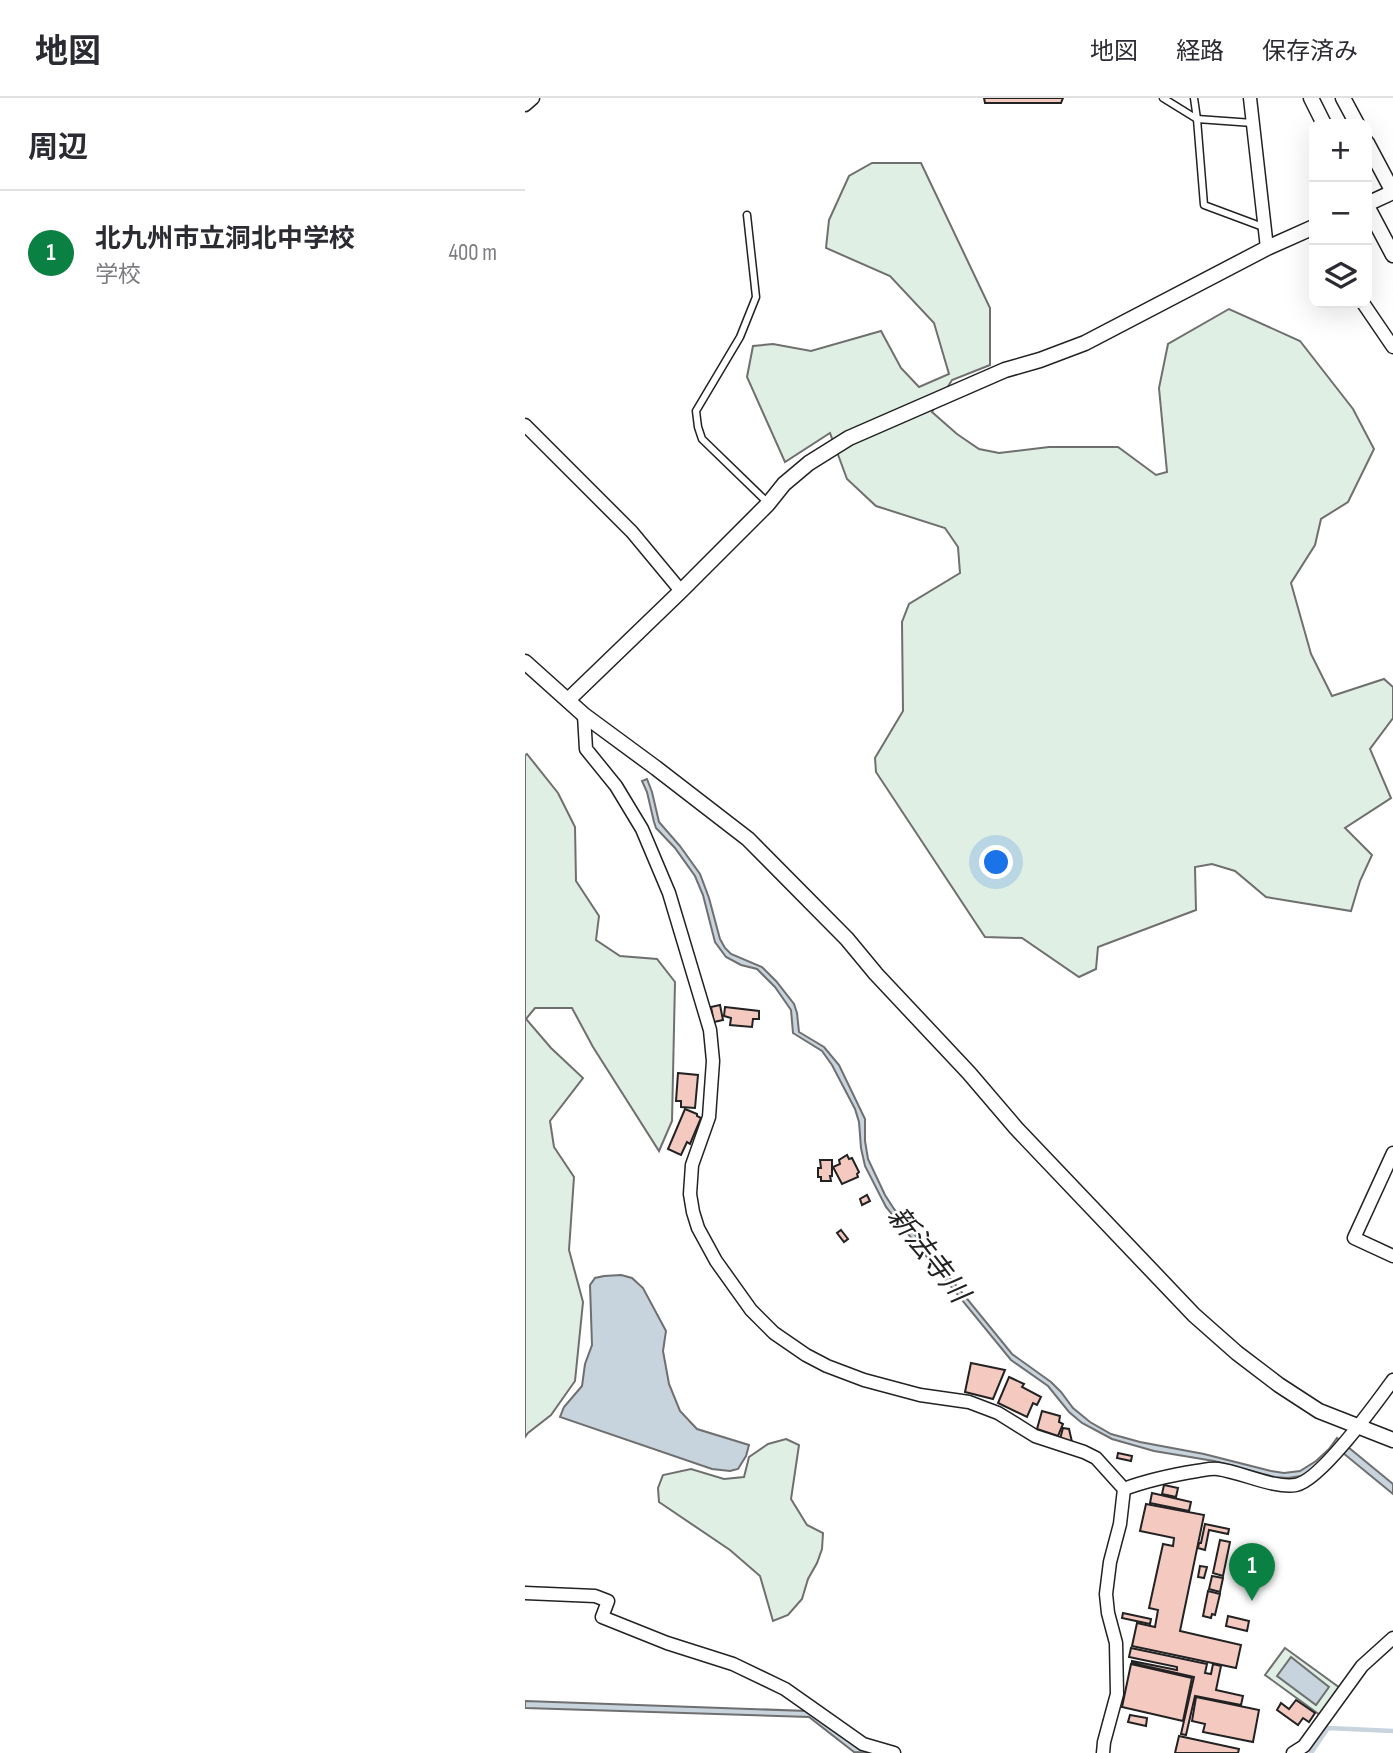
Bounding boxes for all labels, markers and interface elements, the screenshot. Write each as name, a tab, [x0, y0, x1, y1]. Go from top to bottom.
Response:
text: 地図	[35, 32, 101, 72]
text: 地図	[1090, 37, 1138, 66]
text: 経路	[1176, 37, 1224, 66]
text: 保存済み	[1262, 37, 1358, 66]
map controls	[1309, 119, 1372, 308]
button: +	[1309, 119, 1372, 182]
text: 周辺	[28, 130, 88, 166]
button: −	[1309, 182, 1372, 245]
text: 北九州市立洞北中学校	[95, 224, 355, 255]
text: 1	[46, 239, 56, 267]
text: 400 m	[448, 239, 497, 267]
button: layers	[1309, 245, 1372, 308]
text: 学校	[95, 261, 141, 289]
your location	[979, 845, 1013, 879]
water label: 新法寺川	[880, 1201, 977, 1312]
pin: 1	[1229, 1543, 1275, 1601]

